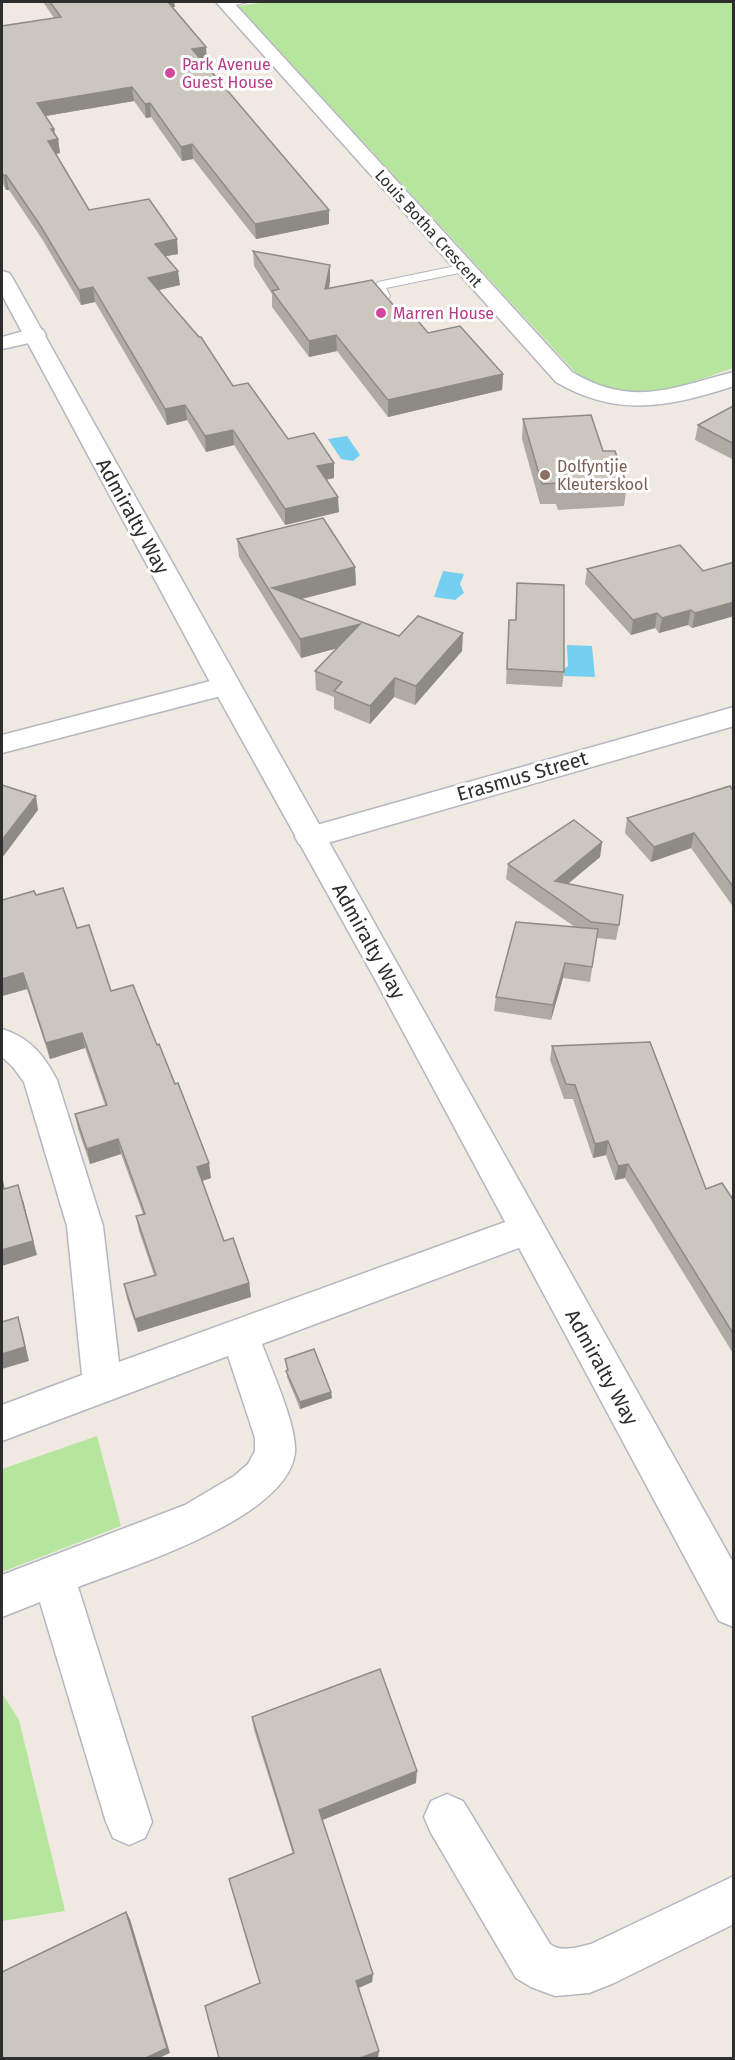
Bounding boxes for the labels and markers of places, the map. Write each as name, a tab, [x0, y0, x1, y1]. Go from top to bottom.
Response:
place label: Park Avenue Guest House	[182, 55, 273, 92]
marker: Park Avenue Guest House	[163, 66, 177, 80]
place label: Marren House	[393, 304, 494, 323]
marker: Marren House	[374, 306, 388, 320]
place label: Dolfyntjie Kleuterskool	[557, 457, 648, 494]
marker: Dolfyntjie Kleuterskool	[538, 468, 552, 482]

